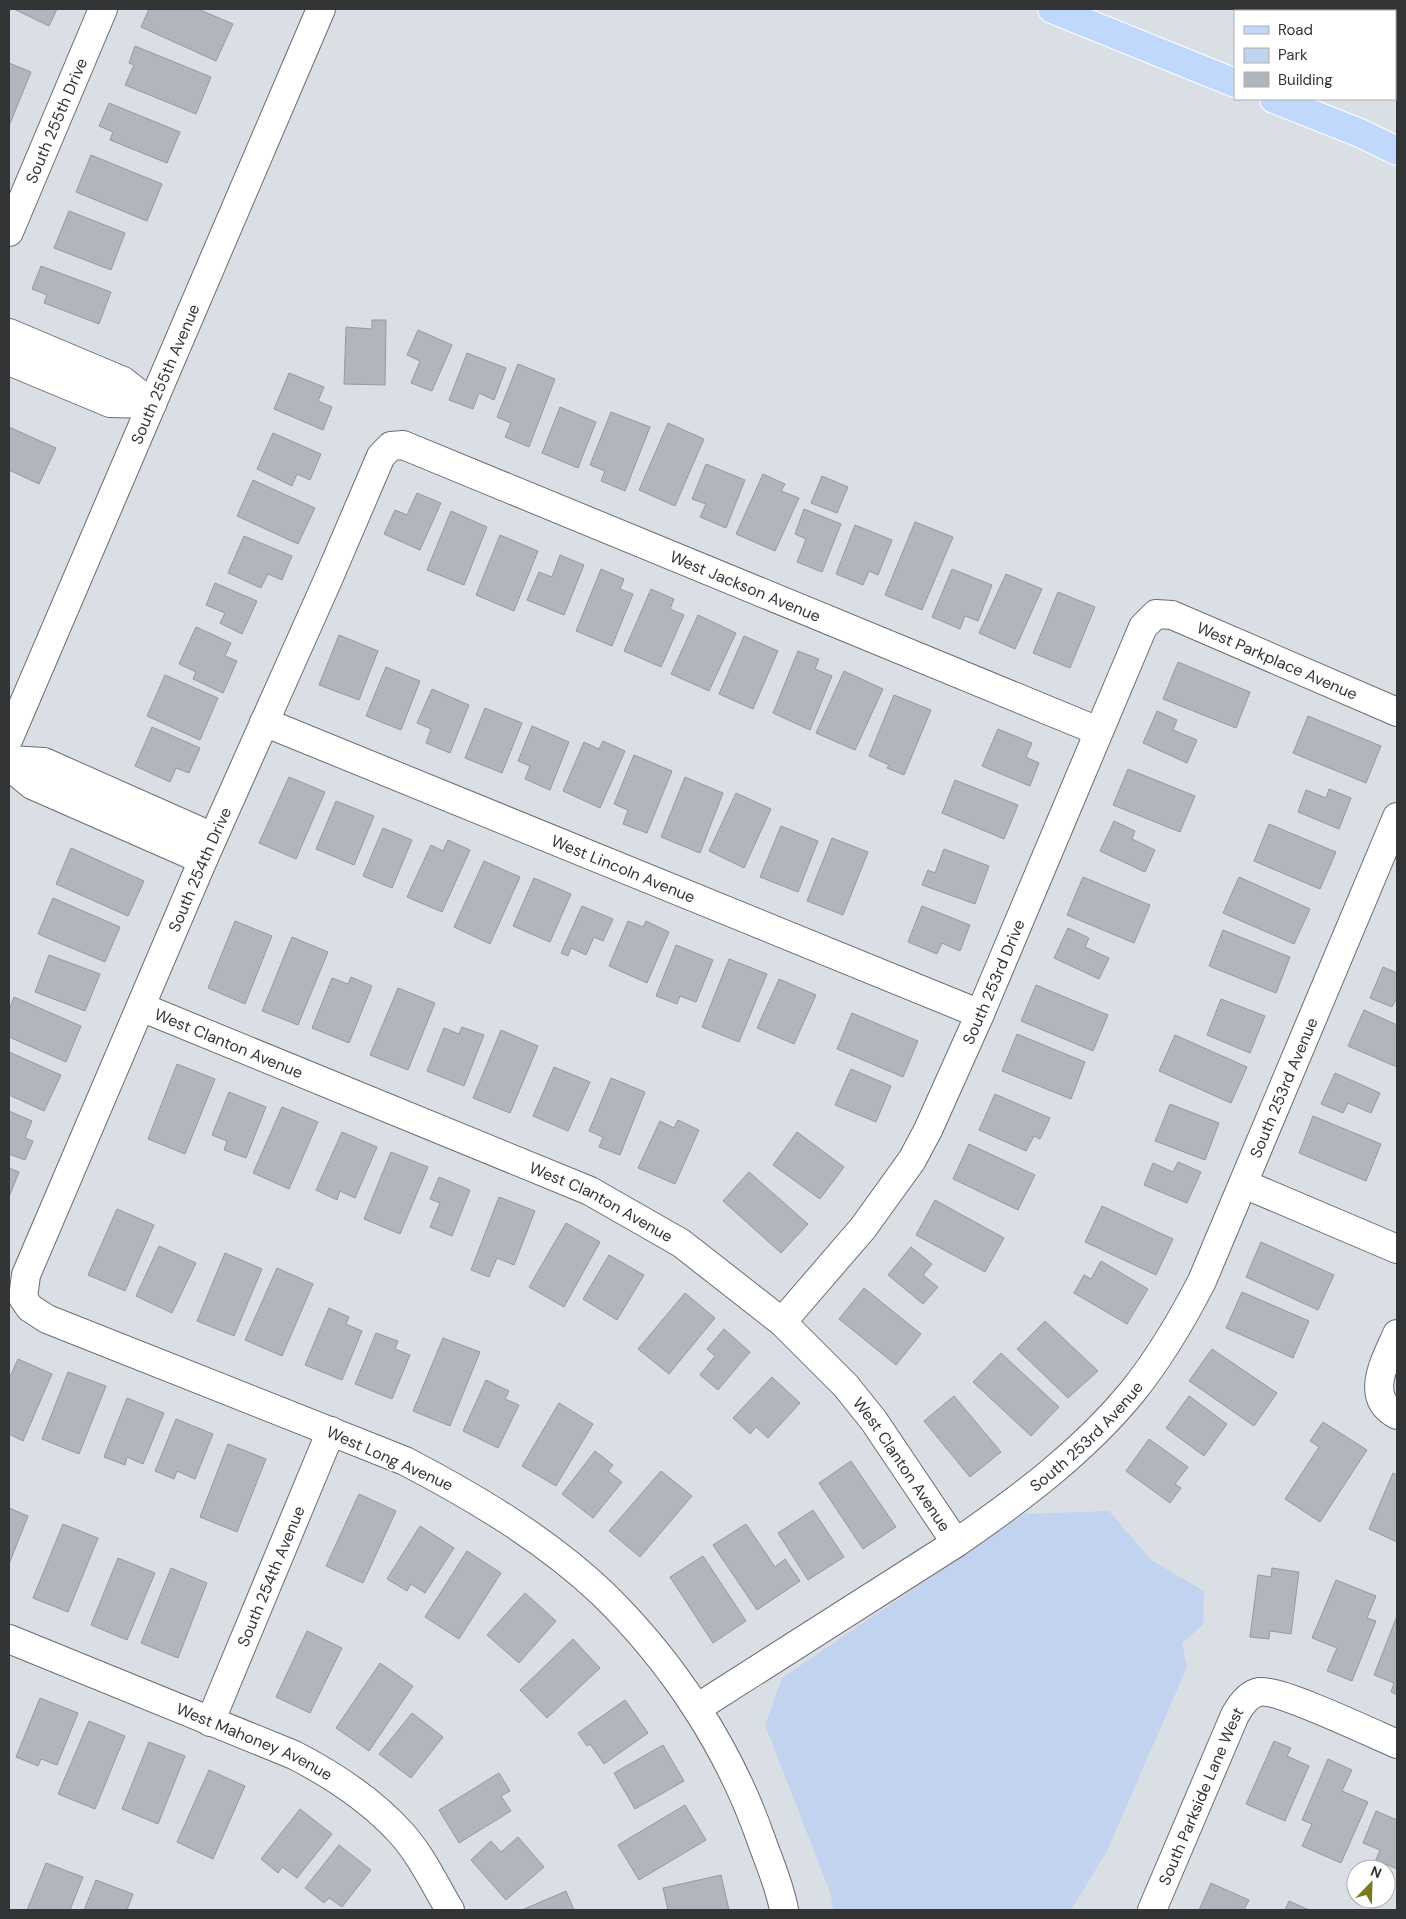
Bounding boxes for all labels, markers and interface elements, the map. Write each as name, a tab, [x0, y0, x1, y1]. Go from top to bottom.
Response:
legend	[1234, 10, 1396, 100]
text: Road	[1278, 20, 1313, 40]
text: Park	[1278, 45, 1308, 65]
street label: South 255th Drive	[21, 55, 92, 187]
text: Building	[1278, 70, 1333, 90]
street label: South 255th Avenue	[126, 301, 205, 447]
street label: West Jackson Avenue	[667, 546, 824, 627]
street label: West Parkplace Avenue	[1194, 617, 1361, 705]
street label: South 254th Drive	[164, 804, 236, 935]
street label: West Lincoln Avenue	[548, 830, 698, 908]
street label: South 253rd Drive	[958, 916, 1030, 1048]
street label: West Clanton Avenue	[151, 1004, 306, 1083]
street label: South 253rd Avenue	[1245, 1014, 1323, 1161]
street label: West Clanton Avenue	[526, 1157, 677, 1247]
street label: South 253rd Avenue	[1025, 1377, 1148, 1496]
street label: West Clanton Avenue	[848, 1393, 955, 1536]
street label: West Long Avenue	[323, 1421, 456, 1496]
street label: South 254th Avenue	[233, 1503, 310, 1650]
street label: West Mahoney Avenue	[173, 1698, 336, 1785]
street label: South Parkside Lane West	[1154, 1703, 1248, 1888]
north arrow	[1346, 1859, 1396, 1909]
text: N	[1368, 1862, 1384, 1882]

